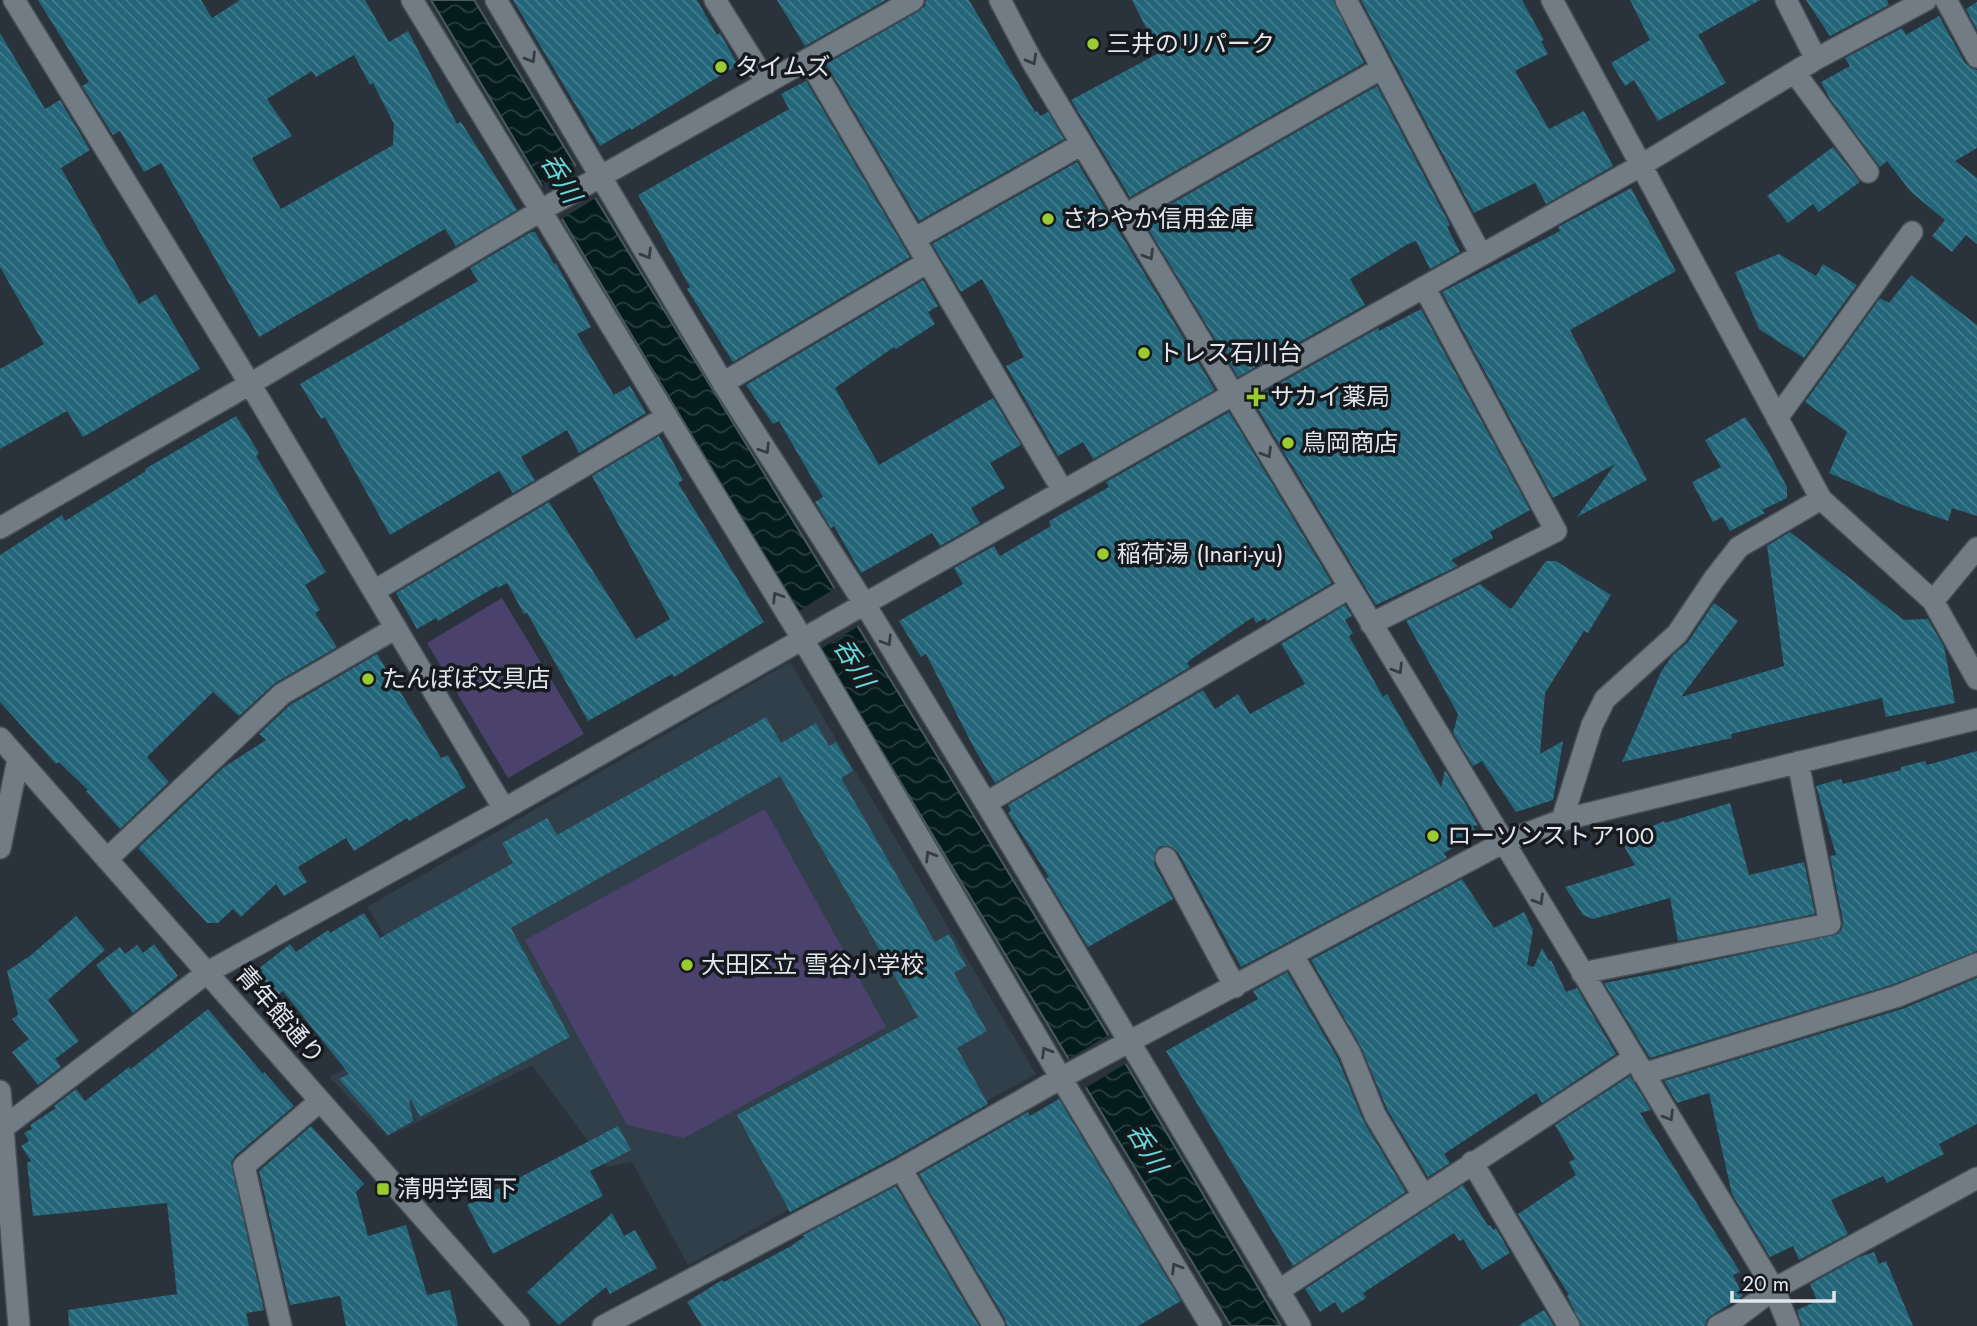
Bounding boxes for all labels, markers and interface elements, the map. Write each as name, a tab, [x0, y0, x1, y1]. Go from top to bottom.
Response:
place label: 三井のリパーク	[1107, 26, 1275, 61]
marker: 三井のリパーク	[1085, 36, 1101, 52]
place label: タイムズ	[735, 49, 831, 84]
one-way arrow	[523, 51, 536, 64]
one-way arrow	[1024, 53, 1037, 65]
marker: タイムズ	[713, 59, 729, 75]
water label: 呑川	[531, 146, 592, 213]
place label: さわやか信用金庫	[1062, 201, 1254, 236]
marker: さわやか信用金庫	[1040, 211, 1056, 227]
one-way arrow	[639, 246, 652, 259]
one-way arrow	[1140, 248, 1153, 261]
place label: トレス石川台	[1158, 335, 1302, 370]
marker: トレス石川台	[1136, 345, 1152, 361]
place label: サカイ薬局	[1270, 379, 1390, 414]
marker: サカイ薬局	[1248, 389, 1264, 405]
place label: 鳥岡商店	[1302, 425, 1398, 460]
marker: 鳥岡商店	[1280, 435, 1296, 451]
one-way arrow	[757, 441, 770, 454]
one-way arrow	[1259, 445, 1272, 458]
place label: 稲荷湯 (Inari-yu)	[1117, 536, 1284, 571]
marker: 稲荷湯 (Inari-yu)	[1095, 546, 1111, 562]
one-way arrow	[772, 592, 785, 605]
water label: 呑川	[824, 631, 885, 698]
one-way arrow	[878, 633, 891, 646]
place label: たんぽぽ文具店	[382, 661, 550, 696]
one-way arrow	[1389, 661, 1402, 674]
marker: たんぽぽ文具店	[360, 671, 376, 687]
place label: ローソンストア100	[1447, 818, 1654, 853]
marker: ローソンストア100	[1425, 828, 1441, 844]
one-way arrow	[925, 850, 938, 863]
one-way arrow	[1531, 893, 1544, 906]
place label: 大田区立 雪谷小学校	[701, 947, 924, 982]
marker: 大田区立 雪谷小学校	[679, 957, 695, 973]
street label: 青年館通り	[228, 958, 333, 1071]
one-way arrow	[1041, 1046, 1054, 1059]
one-way arrow	[1661, 1109, 1674, 1122]
water label: 呑川	[1117, 1116, 1178, 1183]
place label: 清明学園下	[397, 1171, 517, 1206]
marker: 清明学園下	[375, 1181, 391, 1197]
scale bar	[1732, 1260, 1834, 1304]
one-way arrow	[1171, 1262, 1184, 1275]
text: 20 m	[1742, 1269, 1789, 1299]

